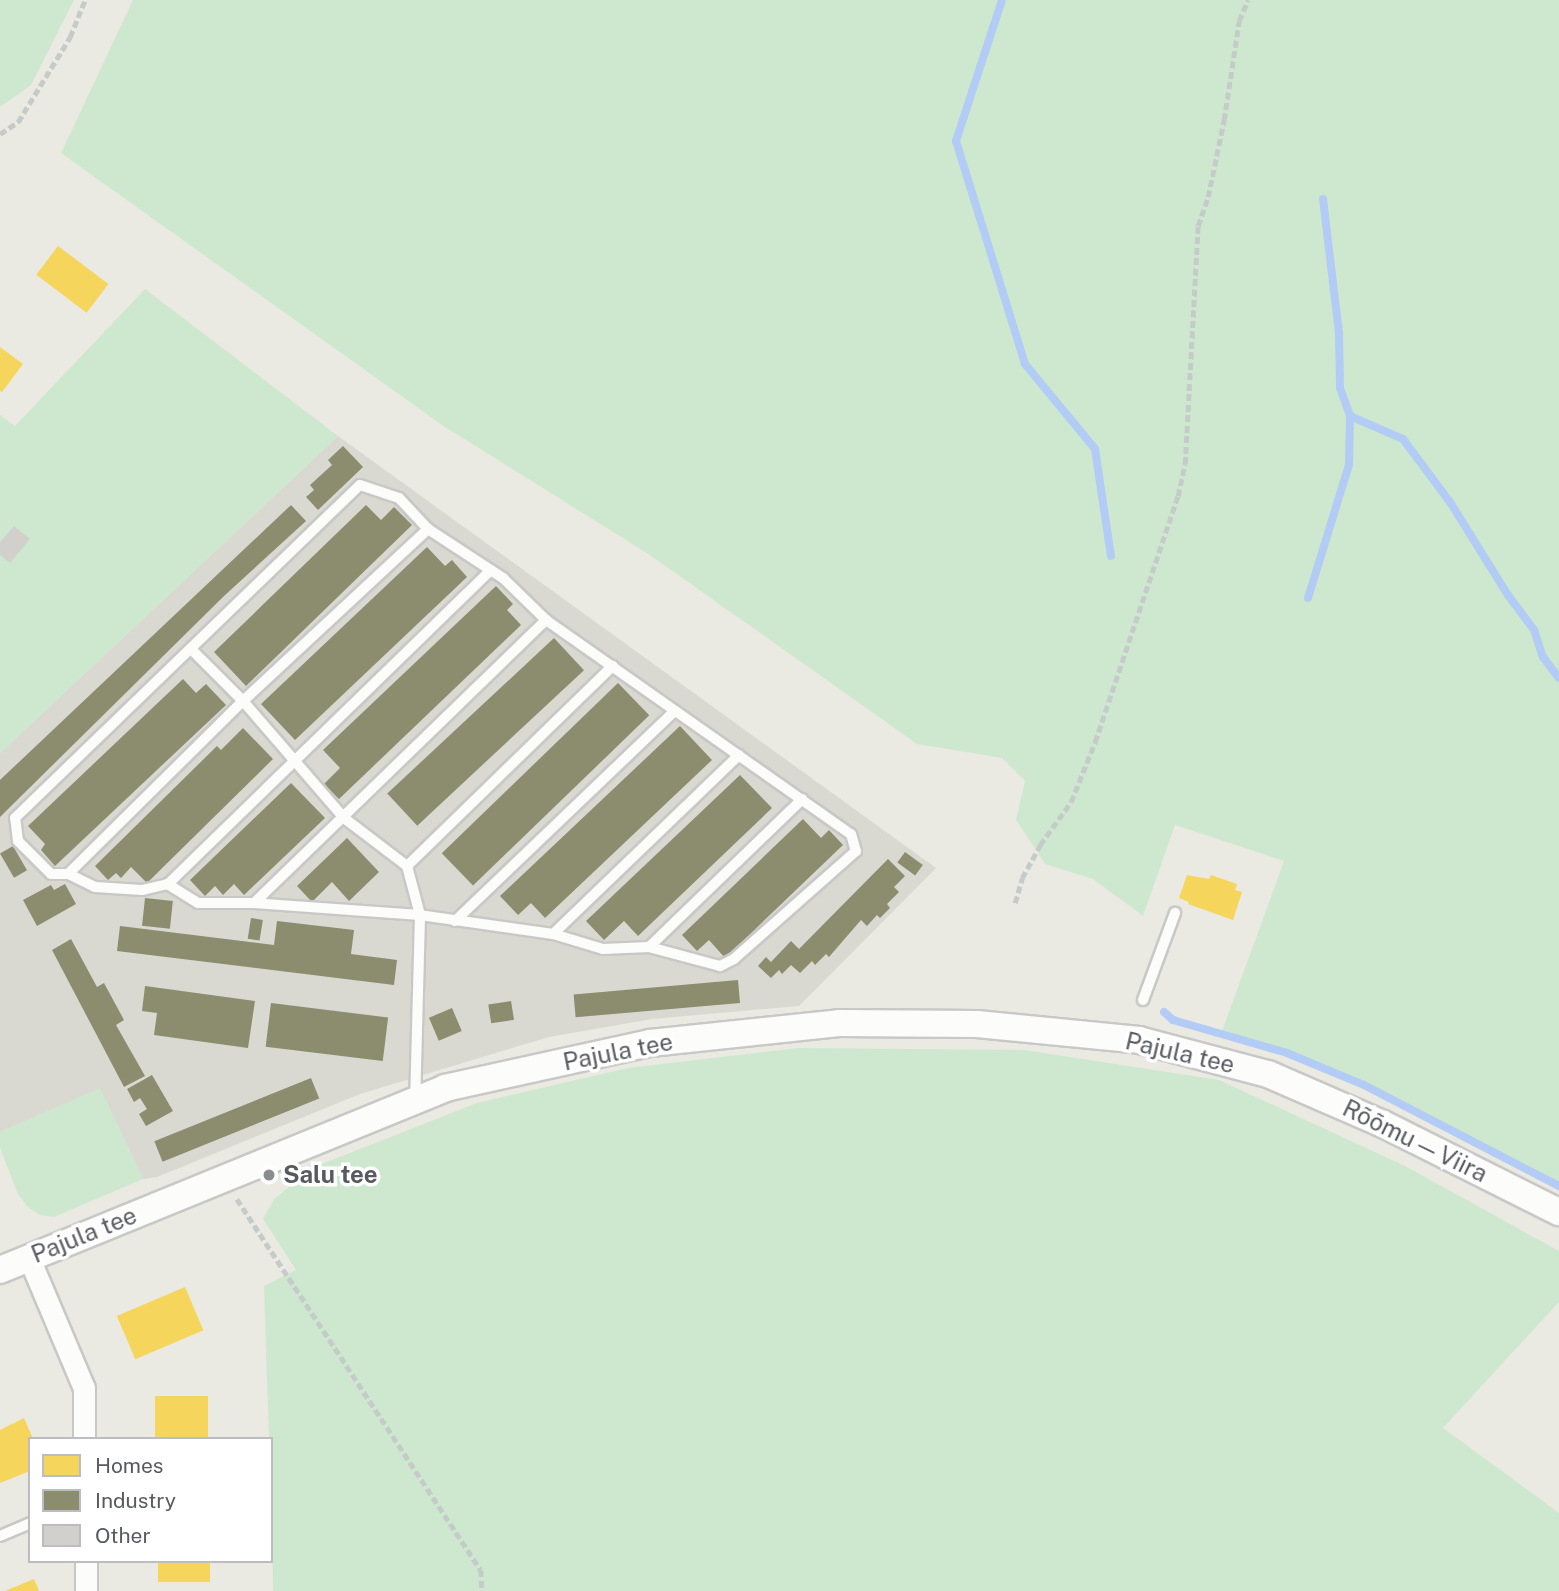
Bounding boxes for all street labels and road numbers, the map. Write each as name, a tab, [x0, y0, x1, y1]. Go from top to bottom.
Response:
street label: Pajula tee	[1123, 1026, 1237, 1080]
street label: Pajula tee	[561, 1027, 675, 1077]
street label: Rõõmu — Viira	[1334, 1092, 1496, 1190]
street label: Pajula tee	[27, 1201, 141, 1269]

